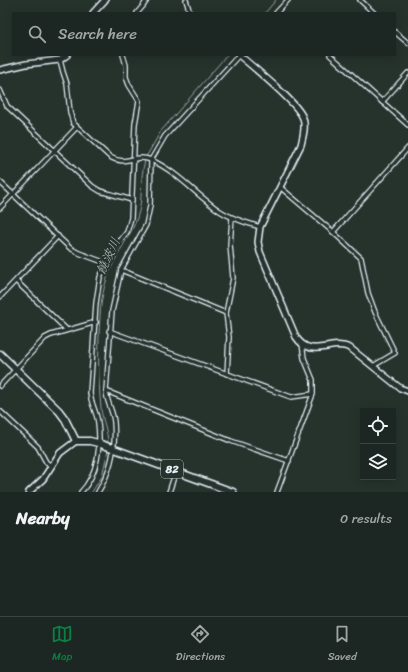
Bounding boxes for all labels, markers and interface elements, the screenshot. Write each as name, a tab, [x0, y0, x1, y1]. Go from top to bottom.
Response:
search box	[12, 12, 396, 56]
text: Search here	[58, 21, 137, 47]
icon: search	[26, 23, 48, 45]
water label: 饒波川	[89, 233, 127, 279]
map controls	[360, 408, 396, 480]
button: locate	[360, 408, 396, 444]
button: layers	[360, 444, 396, 480]
road number: 82	[161, 460, 183, 478]
text: Nearby	[16, 503, 70, 533]
text: 0 results	[340, 507, 392, 530]
tab: Map	[51, 623, 73, 666]
tab: Directions	[176, 623, 225, 666]
tab: Saved	[328, 623, 357, 666]

